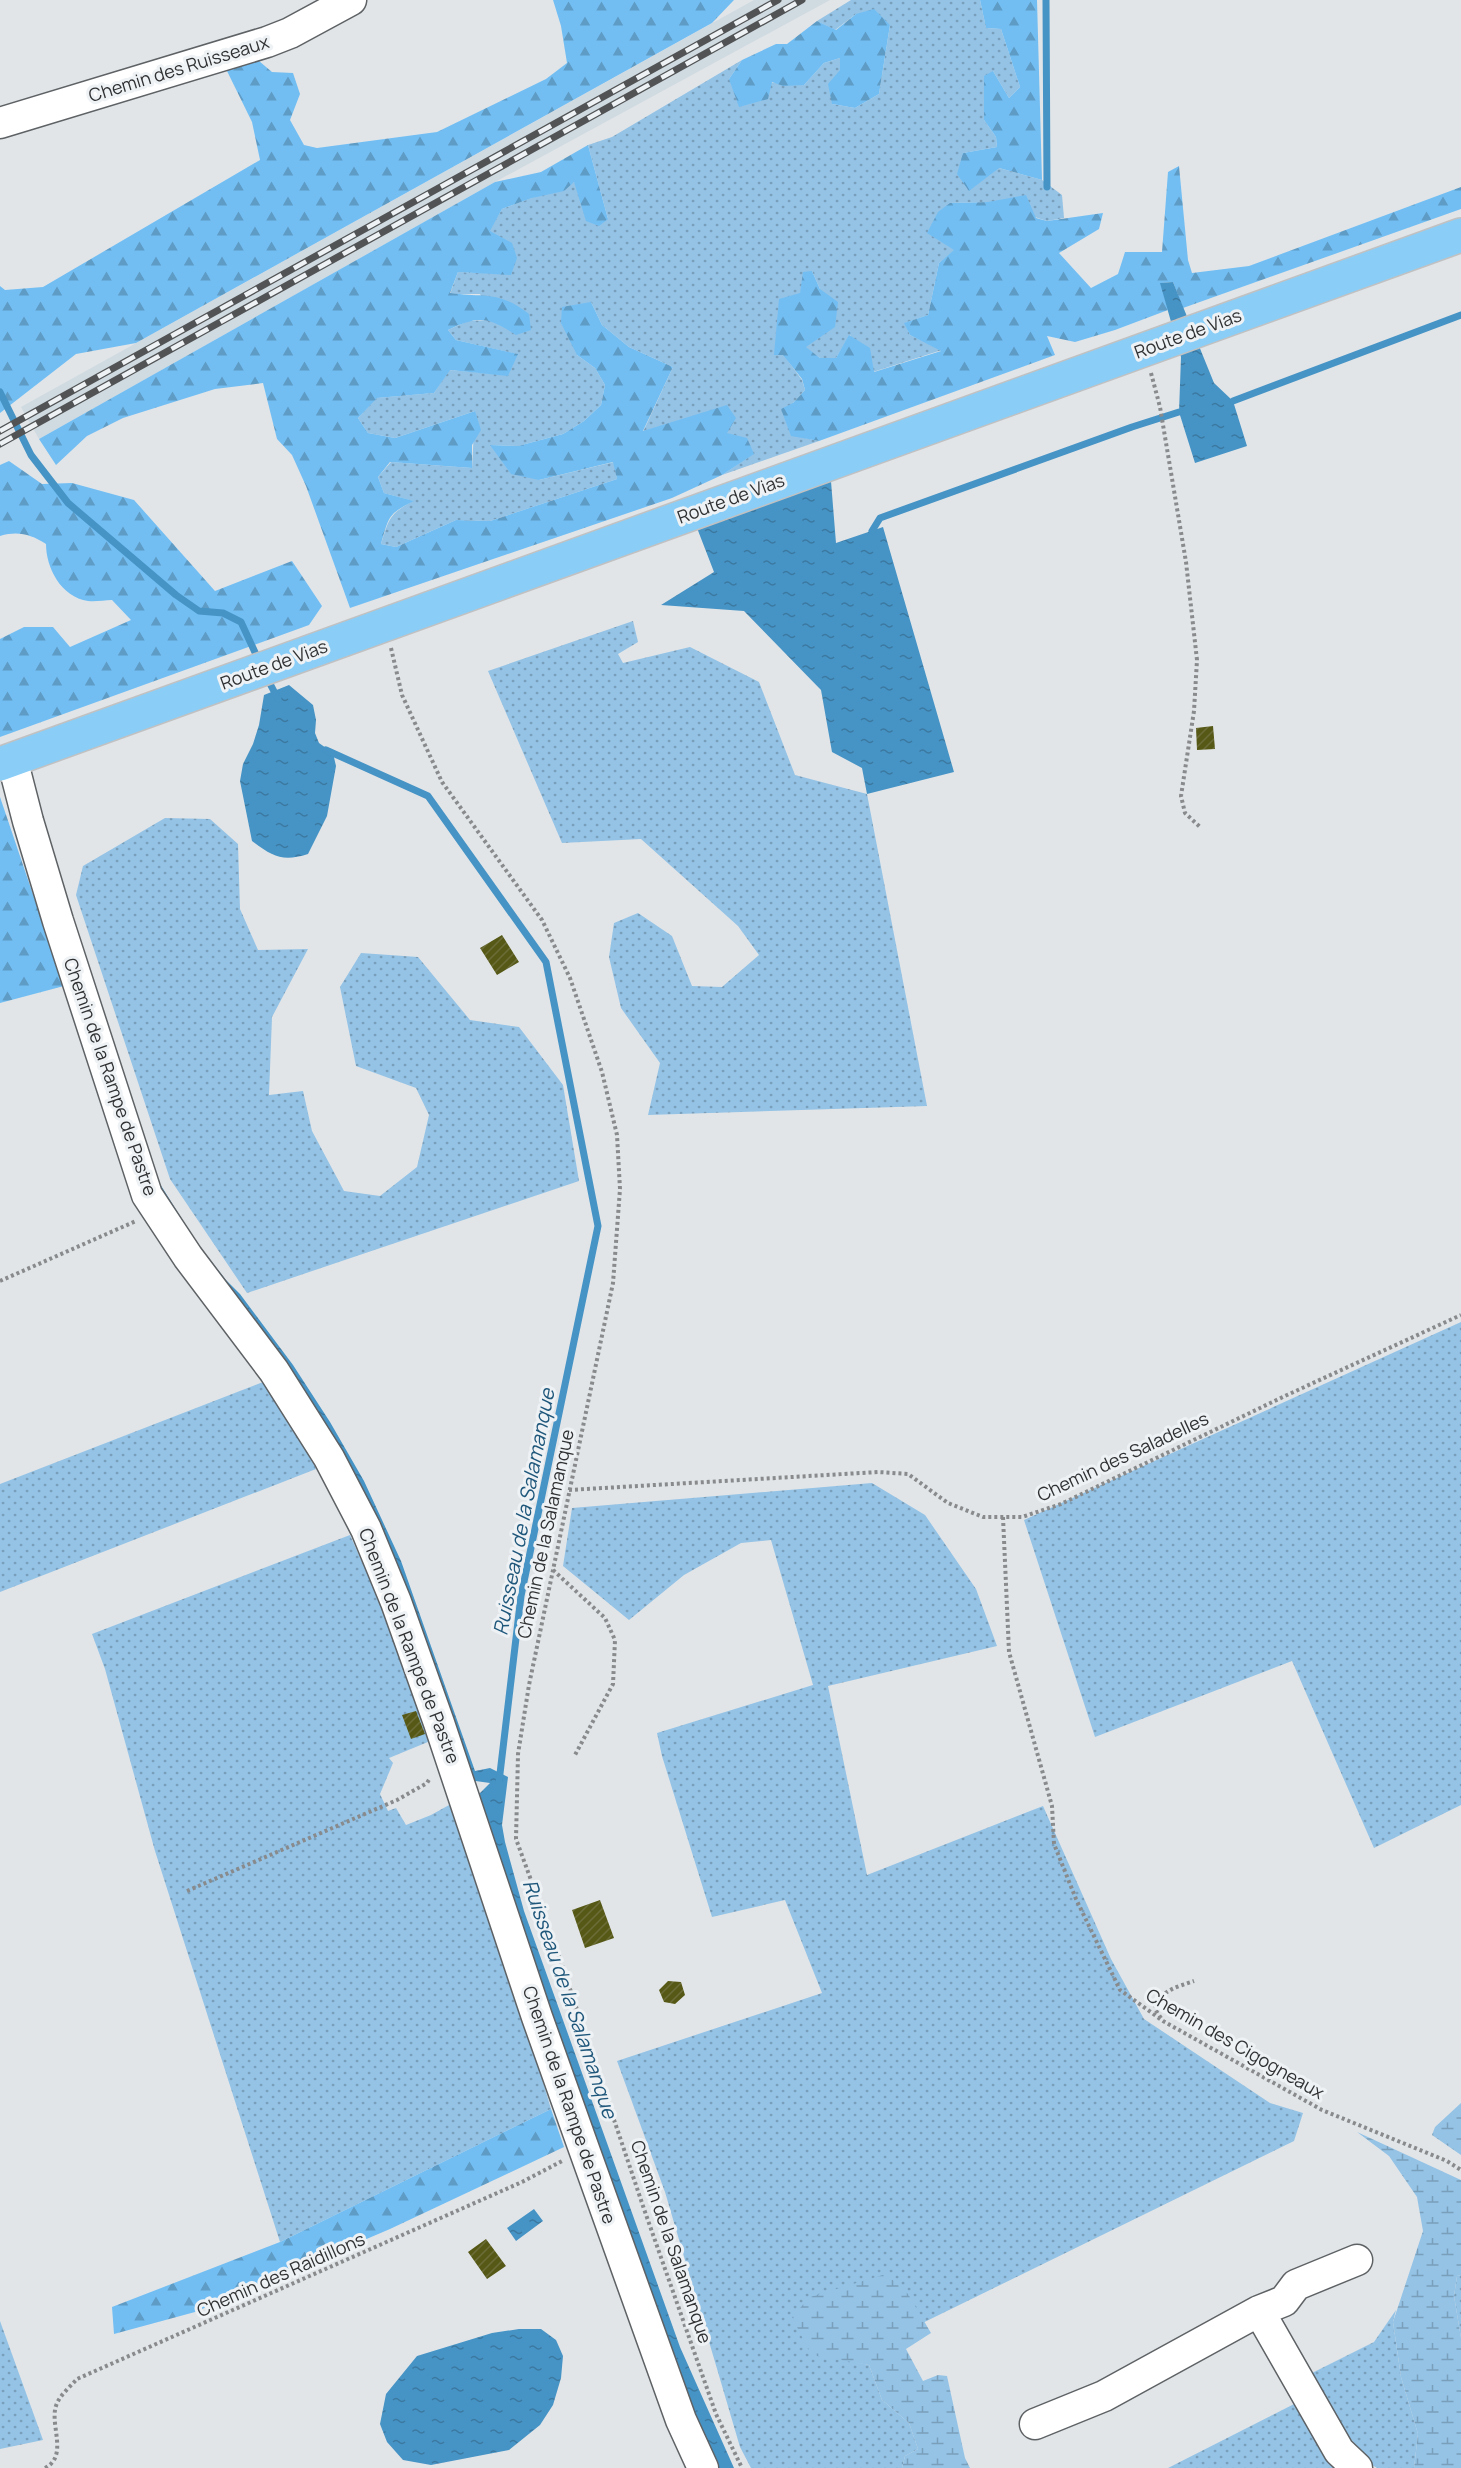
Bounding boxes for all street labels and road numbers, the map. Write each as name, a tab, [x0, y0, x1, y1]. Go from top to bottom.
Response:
street label: Chemin des Ruisseaux	[86, 29, 272, 107]
street label: Route de Vias	[1131, 303, 1245, 364]
street label: Route de Vias	[674, 468, 788, 529]
street label: Route de Vias	[217, 634, 331, 695]
street label: Chemin de la Rampe de Pastre	[59, 954, 163, 1199]
street label: Chemin des Saladelles	[1033, 1406, 1212, 1506]
street label: Chemin de la Salamanque	[511, 1427, 579, 1641]
street label: Chemin de la Rampe de Pastre	[354, 1525, 466, 1767]
street label: Chemin de la Rampe de Pastre	[518, 1982, 622, 2227]
street label: Chemin des Cigogneaux	[1142, 1982, 1329, 2104]
street label: Chemin de la Salamanque	[626, 2137, 718, 2346]
street label: Chemin des Raidillons	[193, 2226, 368, 2322]

